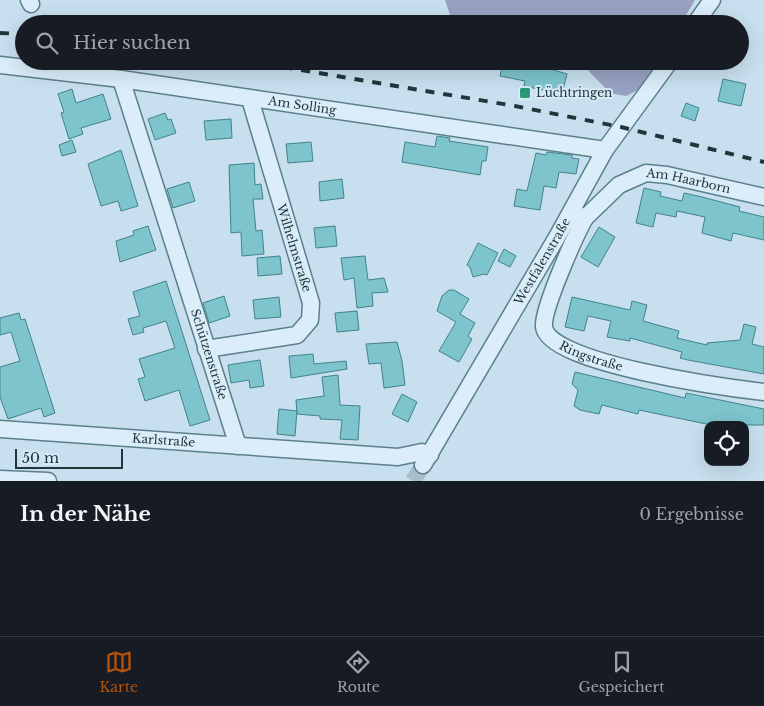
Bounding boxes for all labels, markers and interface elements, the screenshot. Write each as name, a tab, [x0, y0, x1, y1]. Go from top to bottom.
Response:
search box	[15, 15, 749, 70]
icon: search	[33, 29, 61, 57]
text: Hier suchen	[73, 31, 191, 54]
place label: Lüchtringen	[536, 85, 612, 100]
marker: Lüchtringen	[518, 86, 532, 100]
street label: Am Solling	[266, 93, 338, 118]
street label: Am Haarborn	[645, 165, 732, 196]
street label: Wilhelmstraße	[274, 201, 315, 294]
street label: Westfalenstraße	[510, 215, 573, 308]
street label: Schützenstraße	[188, 307, 231, 402]
street label: Ringstraße	[557, 338, 625, 374]
map controls	[704, 421, 749, 466]
button: locate	[704, 421, 749, 466]
street label: Karlstraße	[132, 430, 196, 450]
scale bar	[15, 446, 122, 469]
text: 50 m	[22, 449, 59, 467]
text: In der Nähe	[20, 501, 151, 527]
text: 0 Ergebnisse	[639, 504, 744, 524]
tab: Karte	[99, 648, 138, 696]
tab: Route	[337, 648, 380, 696]
tab: Gespeichert	[579, 648, 665, 696]

